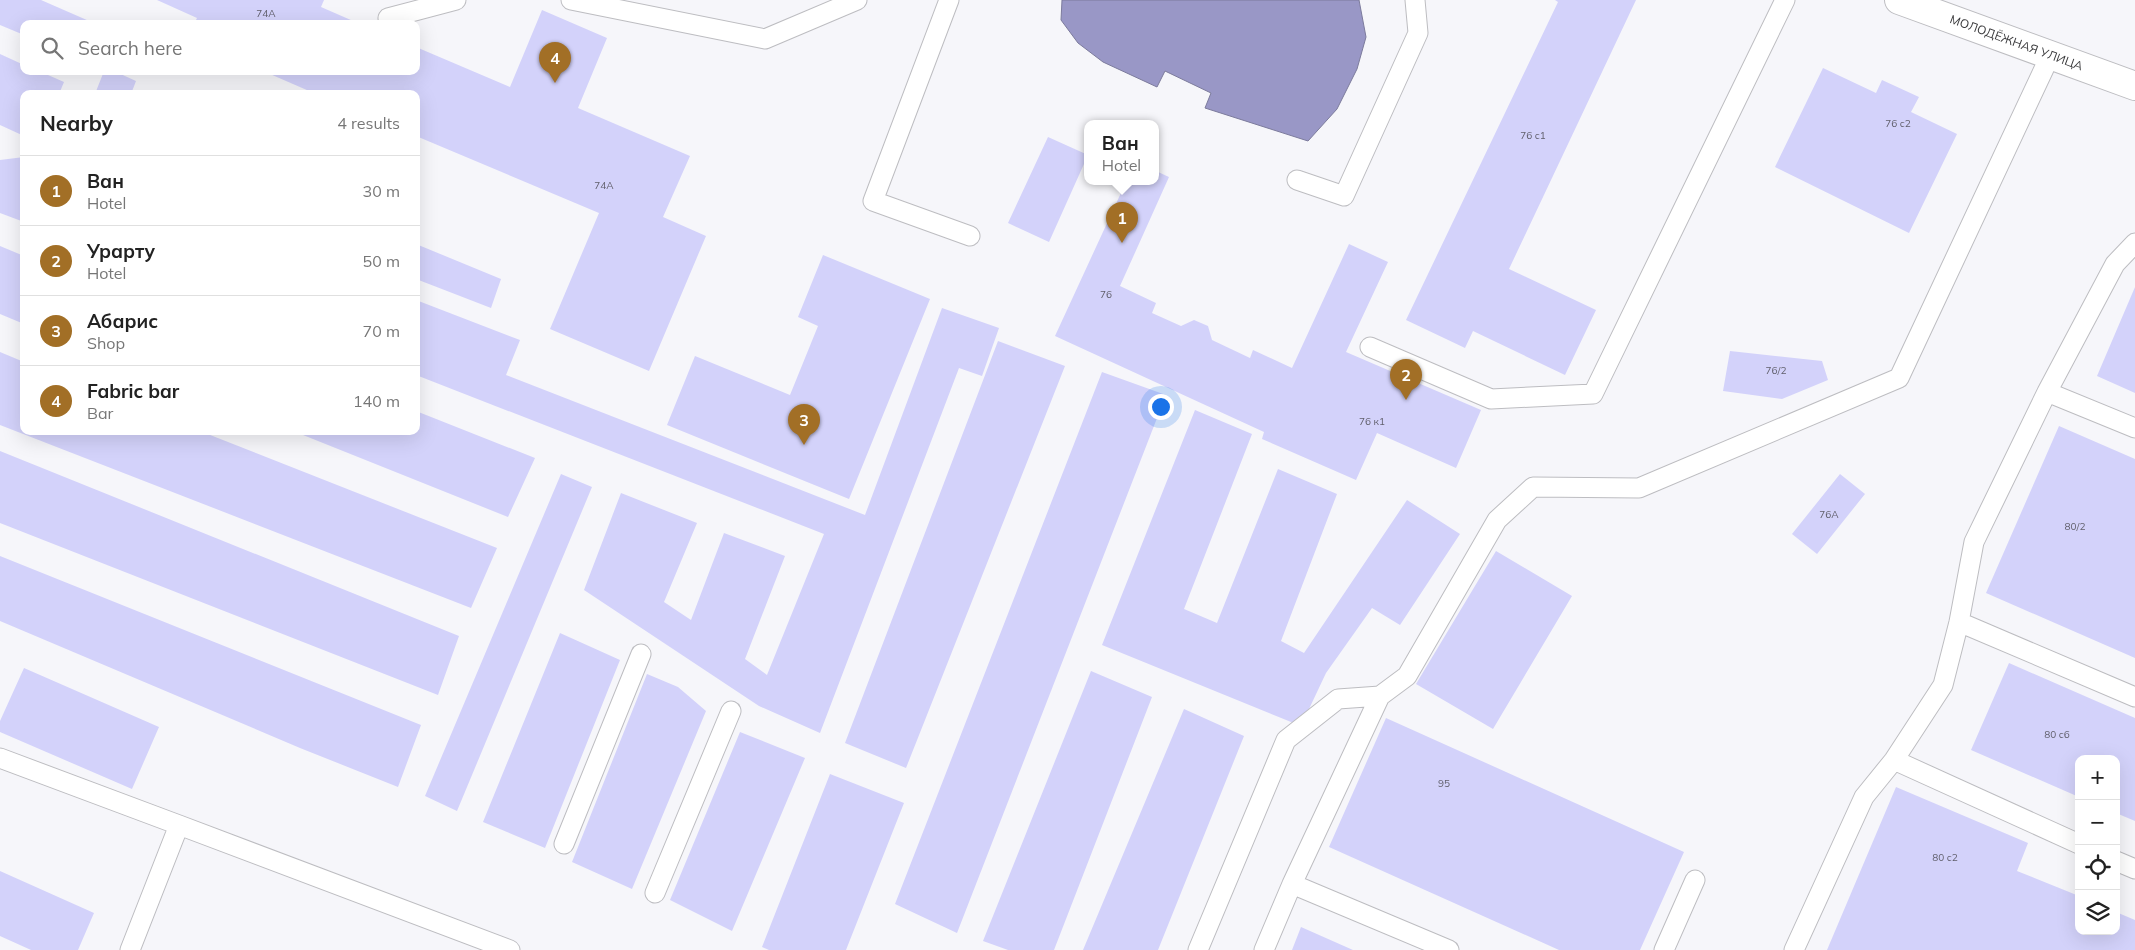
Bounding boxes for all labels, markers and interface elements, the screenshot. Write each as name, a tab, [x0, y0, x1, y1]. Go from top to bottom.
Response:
house number: 74А	[256, 7, 276, 20]
street label: МОЛОДЁЖНАЯ УЛИЦА	[1948, 11, 2085, 73]
search box	[20, 20, 420, 75]
icon: search	[38, 34, 66, 62]
text: Search here	[78, 36, 182, 60]
pin: 4	[539, 42, 571, 83]
text: Nearby	[40, 110, 113, 136]
text: 4 results	[337, 113, 400, 133]
house number: 76 с2	[1885, 117, 1911, 130]
popup	[1084, 120, 1159, 185]
house number: 76 с1	[1520, 129, 1546, 142]
text: Ван	[1102, 131, 1139, 155]
text: Hotel	[1102, 155, 1141, 175]
text: Ван	[87, 169, 124, 193]
house number: 74А	[594, 179, 614, 192]
text: 1	[51, 181, 61, 201]
text: 30 m	[363, 181, 400, 201]
text: Hotel	[87, 193, 126, 213]
pin: 1	[1106, 202, 1138, 243]
text: Урарту	[87, 239, 155, 263]
text: 2	[51, 251, 61, 271]
text: 50 m	[363, 251, 400, 271]
text: Hotel	[87, 263, 126, 283]
house number: 76	[1100, 288, 1112, 301]
text: Абарис	[87, 309, 158, 333]
text: 3	[51, 321, 61, 341]
text: 70 m	[363, 321, 400, 341]
text: Shop	[87, 333, 125, 353]
pin: 2	[1390, 359, 1422, 400]
house number: 76/2	[1766, 364, 1786, 377]
text: Fabric bar	[87, 379, 179, 403]
text: 4	[51, 391, 61, 411]
text: 140 m	[353, 391, 400, 411]
your location	[1148, 394, 1174, 420]
text: Bar	[87, 403, 113, 423]
pin: 3	[788, 404, 820, 445]
house number: 76 к1	[1359, 415, 1385, 428]
house number: 76А	[1819, 508, 1839, 521]
house number: 80/2	[2065, 520, 2085, 533]
house number: 80 с6	[2044, 728, 2070, 741]
map controls	[2075, 755, 2120, 935]
button: +	[2075, 755, 2120, 800]
house number: 95	[1438, 777, 1450, 790]
button: −	[2075, 800, 2120, 845]
button: locate	[2075, 845, 2120, 890]
house number: 80 с2	[1932, 851, 1958, 864]
button: layers	[2075, 890, 2120, 935]

